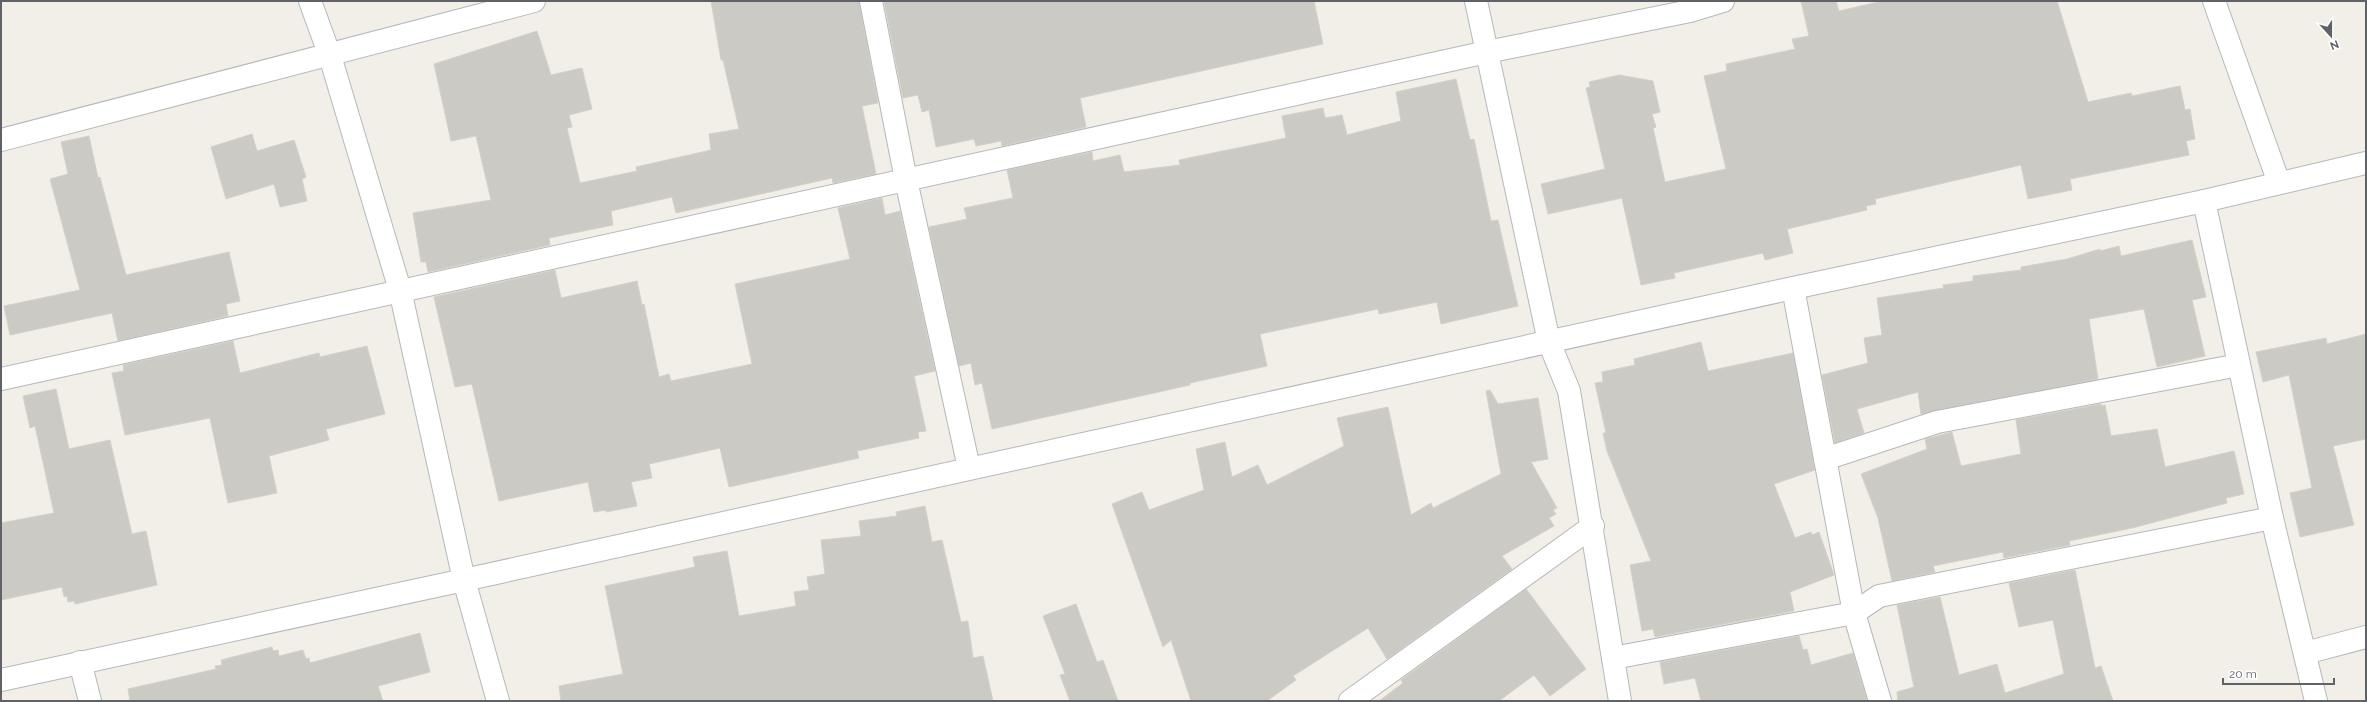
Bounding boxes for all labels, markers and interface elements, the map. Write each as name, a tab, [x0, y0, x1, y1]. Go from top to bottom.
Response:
north arrow	[2311, 16, 2351, 56]
text: N	[2328, 37, 2341, 52]
scale bar	[2223, 660, 2334, 686]
text: 20 m	[2229, 667, 2257, 681]

